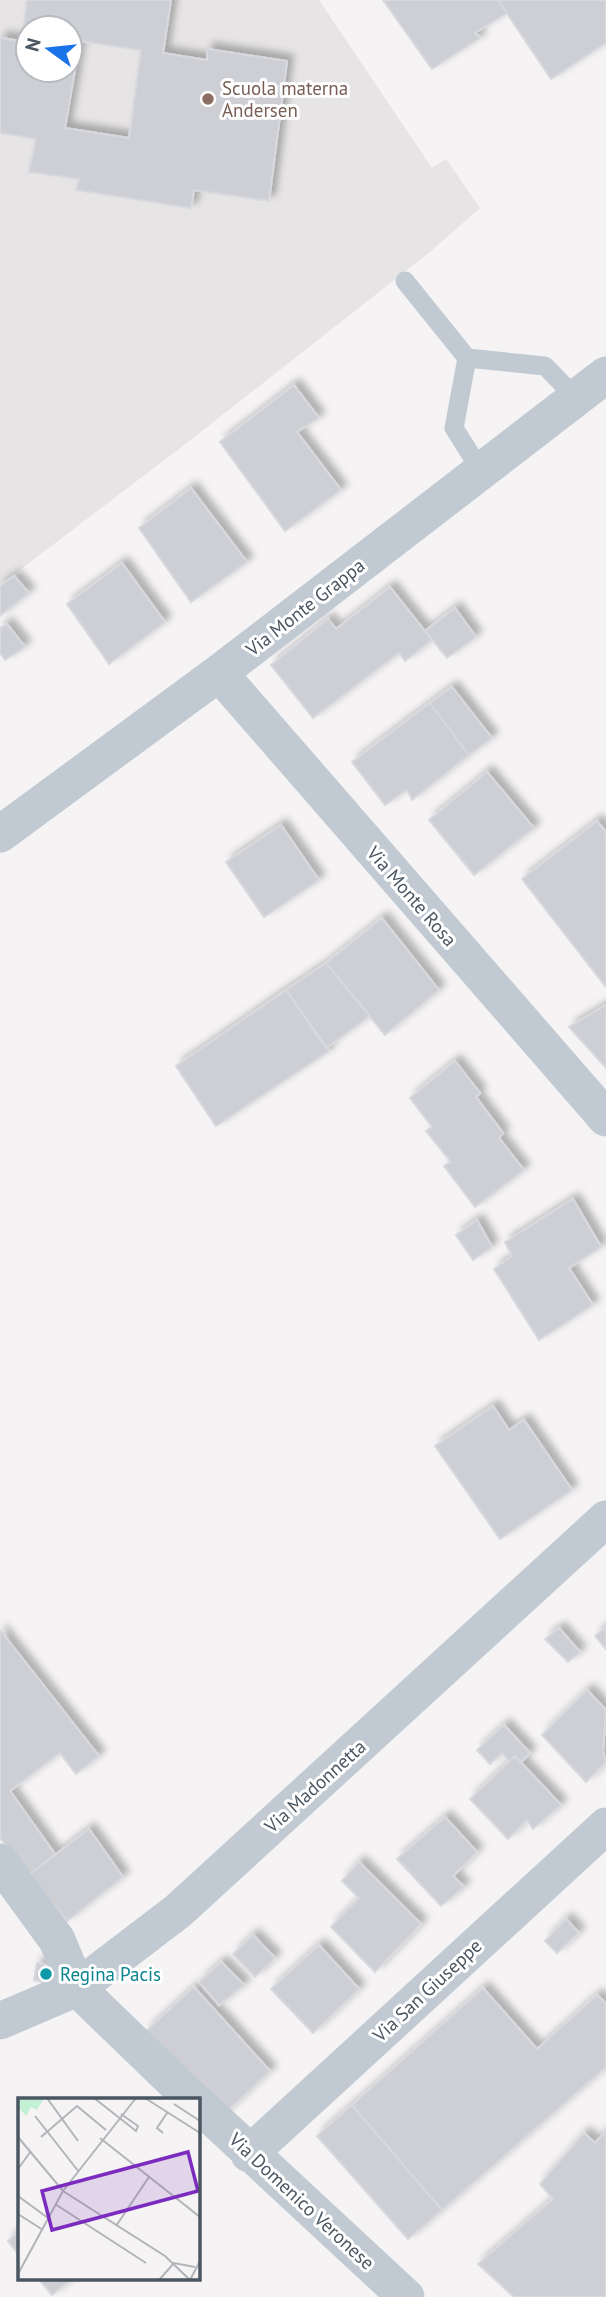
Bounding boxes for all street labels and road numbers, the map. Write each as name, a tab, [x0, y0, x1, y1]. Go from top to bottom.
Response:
street label: Via Monte Grappa	[240, 553, 369, 662]
street label: Via Monte Rosa	[361, 840, 462, 951]
street label: Via Madonnetta	[259, 1734, 371, 1838]
street label: Via San Giuseppe	[367, 1933, 486, 2047]
street label: Via Domenico Veronese	[224, 2127, 380, 2275]

